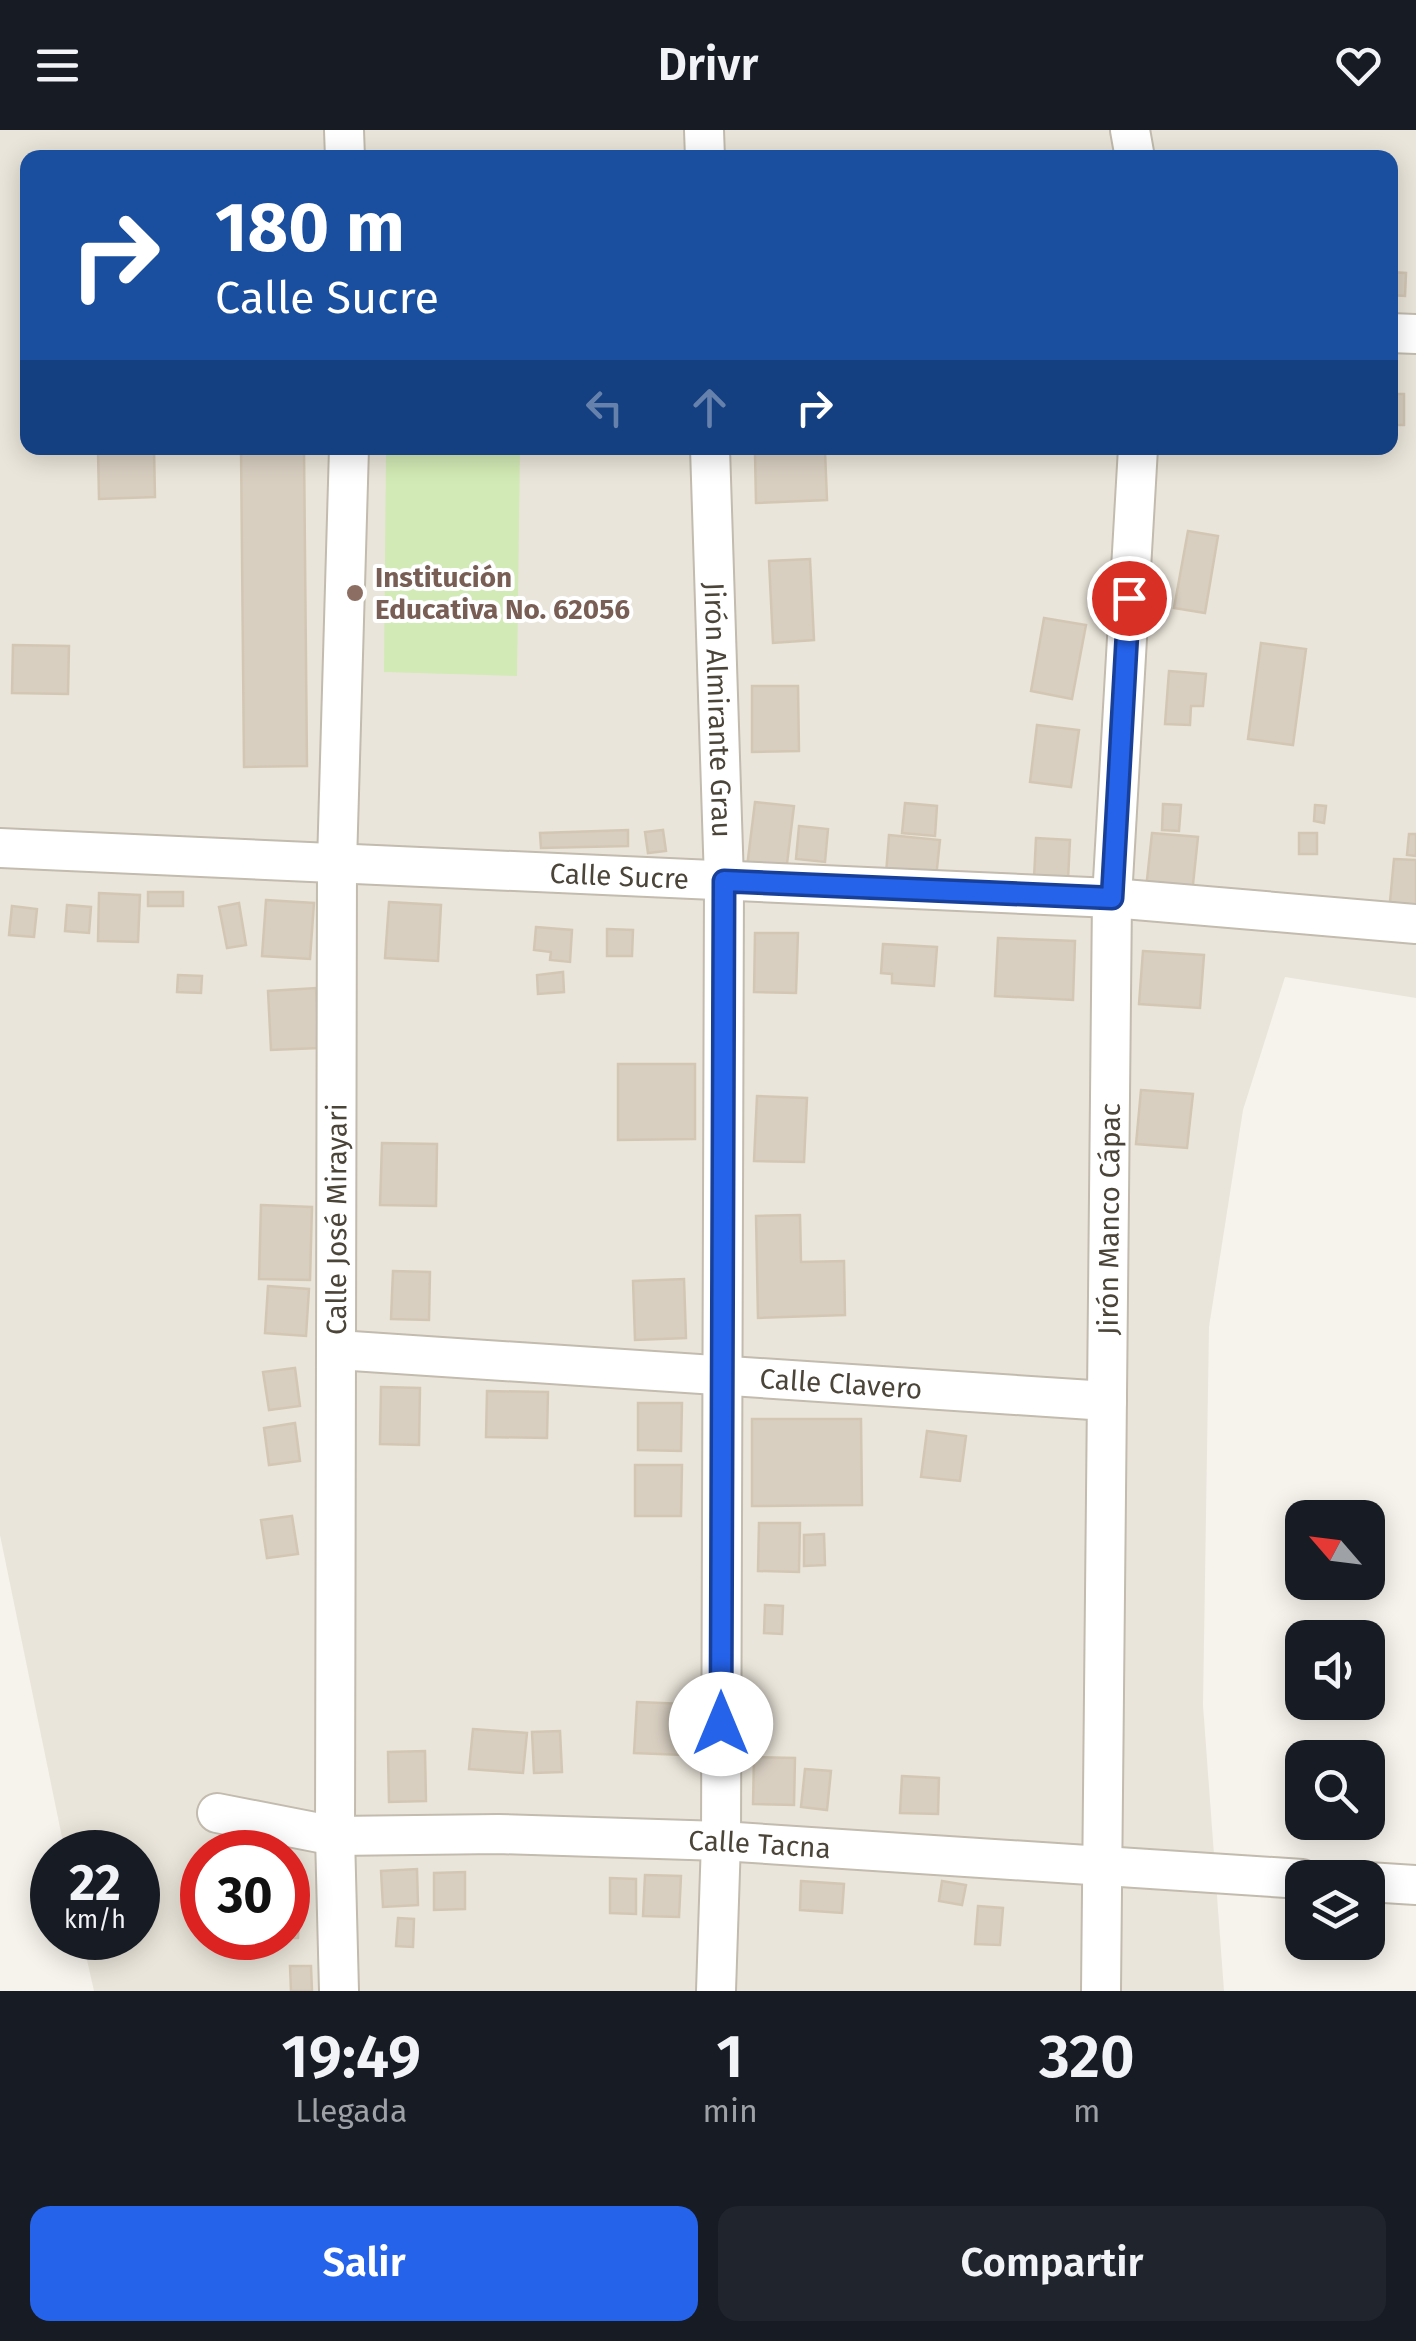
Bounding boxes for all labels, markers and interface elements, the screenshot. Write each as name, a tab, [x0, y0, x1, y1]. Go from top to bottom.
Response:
icon: menu	[30, 38, 85, 93]
text: Drivr	[658, 38, 758, 92]
icon: heart	[1331, 38, 1386, 93]
text: 180 m	[215, 186, 405, 270]
icon: right	[50, 190, 180, 320]
text: Calle Sucre	[215, 271, 439, 325]
icon: left	[577, 380, 632, 435]
icon: ahead	[682, 380, 737, 435]
icon: right	[787, 380, 842, 435]
pin	[1087, 556, 1172, 641]
place label: Institución Educativa No. 62056	[375, 561, 630, 626]
icon: arrive	[1102, 571, 1157, 626]
marker: Institución Educativa No. 62056	[344, 582, 366, 604]
street label: Jirón Almirante Grau	[697, 582, 739, 838]
street label: Calle Sucre	[549, 857, 690, 896]
street label: Calle José Mirayari	[320, 1103, 354, 1335]
street label: Jirón Manco Cápac	[1092, 1103, 1127, 1335]
street label: Calle Clavero	[758, 1362, 923, 1406]
north arrow	[1285, 1500, 1385, 1600]
map controls	[1285, 1500, 1385, 1960]
button: sound	[1285, 1620, 1385, 1720]
position arrow	[669, 1672, 773, 1776]
button: search	[1285, 1740, 1385, 1840]
street label: Calle Tacna	[688, 1824, 832, 1865]
speed limit sign: 30	[180, 1830, 310, 1960]
text: 22	[69, 1853, 121, 1913]
button: layers	[1285, 1860, 1385, 1960]
text: km/h	[64, 1905, 126, 1935]
text: 19:49	[281, 2021, 421, 2093]
text: 1	[716, 2021, 744, 2093]
text: 320	[1039, 2021, 1135, 2093]
text: Llegada	[295, 2092, 407, 2130]
text: min	[702, 2092, 758, 2130]
text: m	[1073, 2092, 1101, 2130]
button: Salir	[30, 2206, 698, 2321]
button: Compartir	[718, 2206, 1386, 2321]

